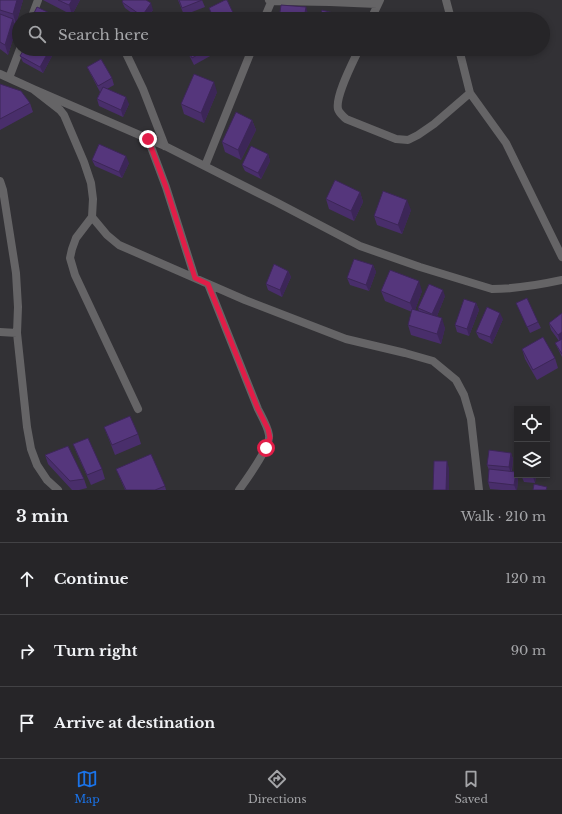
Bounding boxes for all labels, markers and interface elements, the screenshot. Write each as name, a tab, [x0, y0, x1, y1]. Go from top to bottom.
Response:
search box	[12, 12, 550, 56]
icon: search	[26, 23, 48, 45]
text: Search here	[58, 25, 149, 44]
route end	[139, 130, 157, 148]
map controls	[514, 406, 550, 478]
button: locate	[514, 406, 550, 442]
route start	[257, 439, 275, 457]
button: layers	[514, 442, 550, 478]
text: 3 min	[16, 506, 69, 527]
text: Walk · 210 m	[461, 508, 546, 525]
icon: ahead	[16, 568, 38, 590]
text: Continue	[54, 569, 129, 588]
text: 120 m	[505, 570, 546, 587]
icon: right	[16, 640, 38, 662]
text: Turn right	[54, 641, 137, 660]
text: 90 m	[511, 642, 546, 659]
icon: arrive	[16, 712, 38, 734]
text: Arrive at destination	[54, 713, 215, 732]
tab: Map	[74, 768, 100, 806]
tab: Directions	[248, 768, 306, 806]
tab: Saved	[455, 768, 488, 806]

